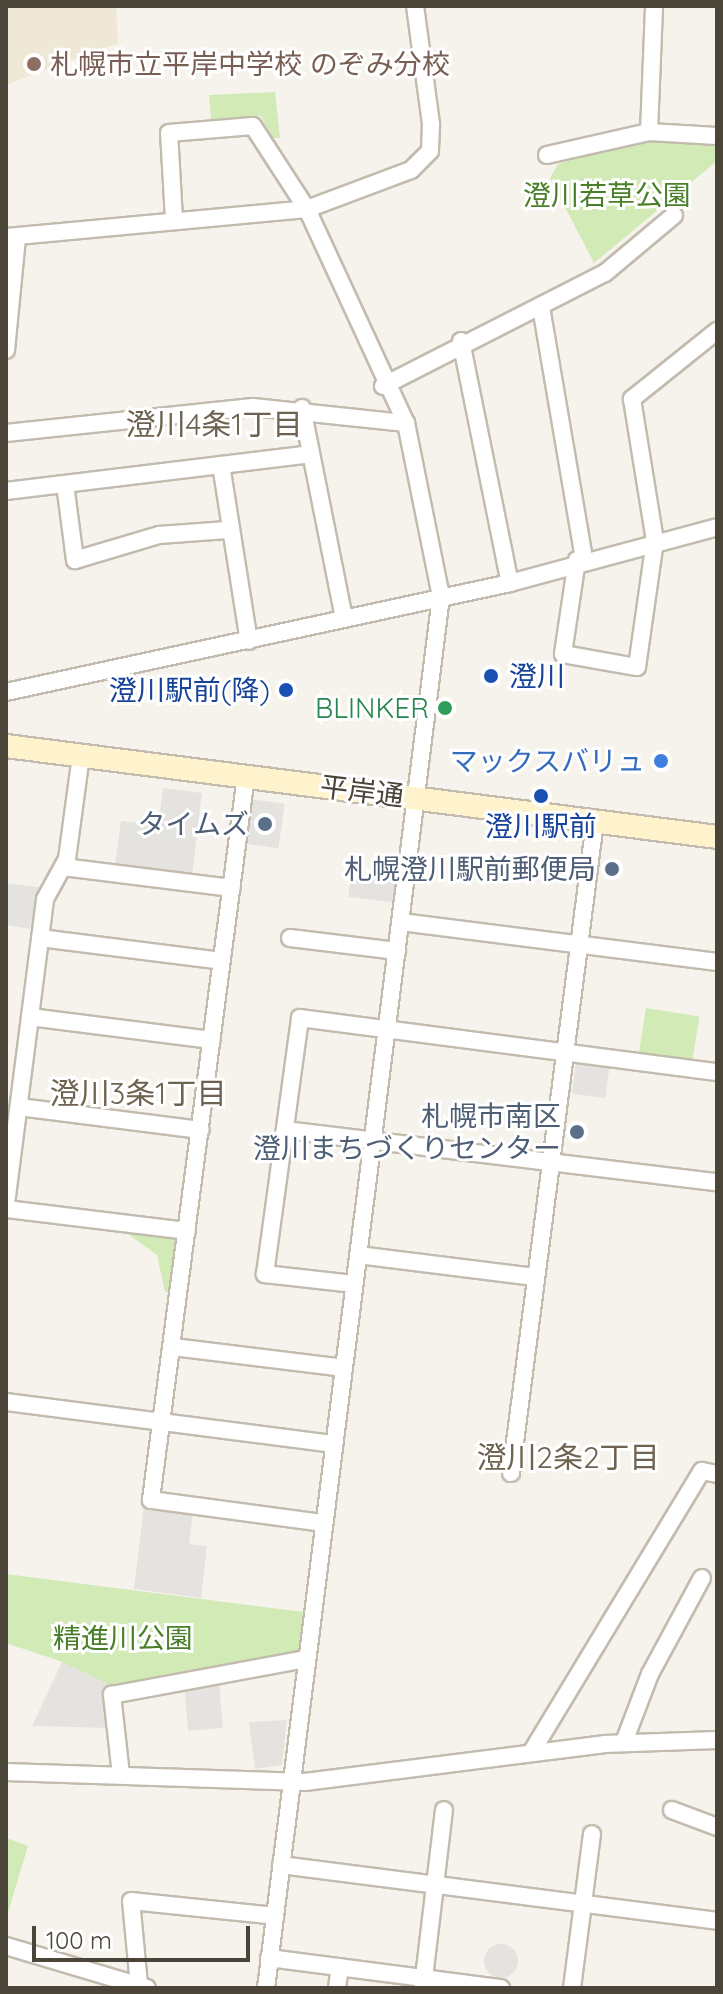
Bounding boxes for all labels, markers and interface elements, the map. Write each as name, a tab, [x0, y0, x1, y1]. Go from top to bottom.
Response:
place label: 札幌市立平岸中学校 のぞみ分校	[50, 47, 450, 81]
marker: 札幌市立平岸中学校 のぞみ分校	[25, 55, 43, 73]
park label: 澄川若草公園	[523, 178, 691, 212]
district label: 澄川4条1丁目	[126, 406, 302, 442]
place label: 澄川	[509, 659, 565, 693]
marker: 澄川	[480, 665, 502, 687]
place label: 澄川駅前(降)	[109, 673, 270, 707]
marker: 澄川駅前(降)	[277, 681, 295, 699]
place label: BLINKER	[315, 691, 429, 725]
marker: BLINKER	[436, 699, 454, 717]
place label: マックスバリュ	[449, 744, 645, 778]
marker: マックスバリュ	[652, 752, 670, 770]
street label: 平岸通	[318, 769, 406, 813]
marker: 澄川駅前	[532, 787, 550, 805]
place label: タイムズ	[137, 807, 249, 841]
place label: 澄川駅前	[485, 809, 597, 843]
marker: タイムズ	[256, 815, 274, 833]
place label: 札幌澄川駅前郵便局	[344, 852, 596, 886]
marker: 札幌澄川駅前郵便局	[603, 860, 621, 878]
district label: 澄川3条1丁目	[50, 1075, 226, 1111]
place label: 札幌市南区 澄川まちづくりセンター	[253, 1099, 561, 1165]
marker: 札幌市南区 澄川まちづくりセンター	[568, 1123, 586, 1141]
district label: 澄川2条2丁目	[476, 1439, 660, 1475]
park label: 精進川公園	[53, 1621, 193, 1655]
scale bar	[36, 1910, 254, 1960]
text: 100 m	[46, 1925, 112, 1955]

